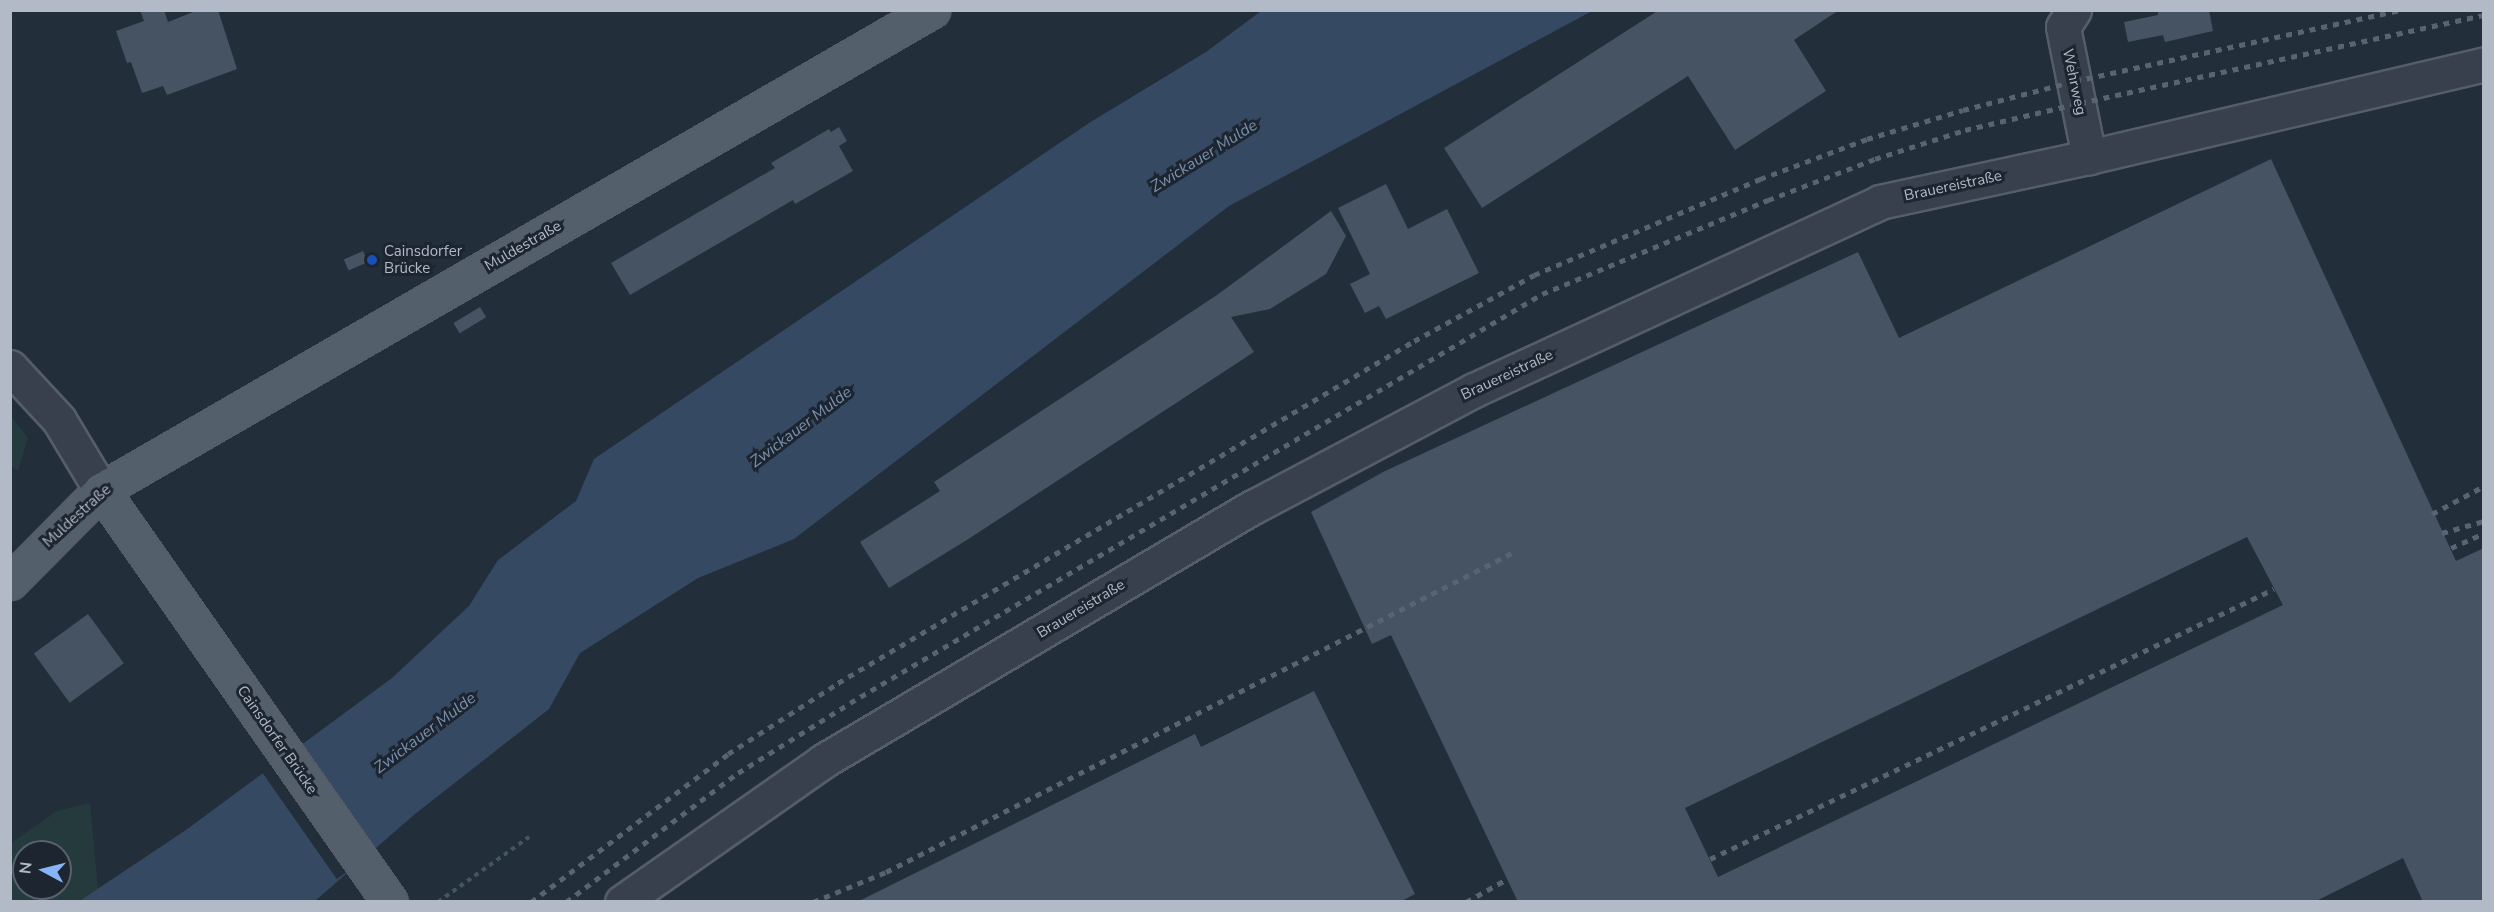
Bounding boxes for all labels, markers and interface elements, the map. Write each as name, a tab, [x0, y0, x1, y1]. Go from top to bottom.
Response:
street label: Wehrweg	[2058, 47, 2090, 117]
water label: Zwickauer Mulde	[1147, 115, 1261, 197]
street label: Brauereistraße	[1903, 167, 2003, 205]
street label: Muldestraße	[482, 217, 564, 275]
place label: Cainsdorfer Brücke	[384, 242, 462, 277]
marker: Cainsdorfer Brücke	[365, 253, 379, 267]
street label: Brauereistraße	[1458, 346, 1556, 404]
water label: Zwickauer Mulde	[746, 382, 856, 472]
street label: Muldestraße	[39, 481, 115, 551]
street label: Brauereistraße	[1034, 576, 1128, 642]
street label: Cainsdorfer Brücke	[233, 682, 321, 798]
water label: Zwickauer Mulde	[370, 688, 480, 778]
north arrow	[12, 840, 72, 900]
text: N	[14, 861, 38, 875]

